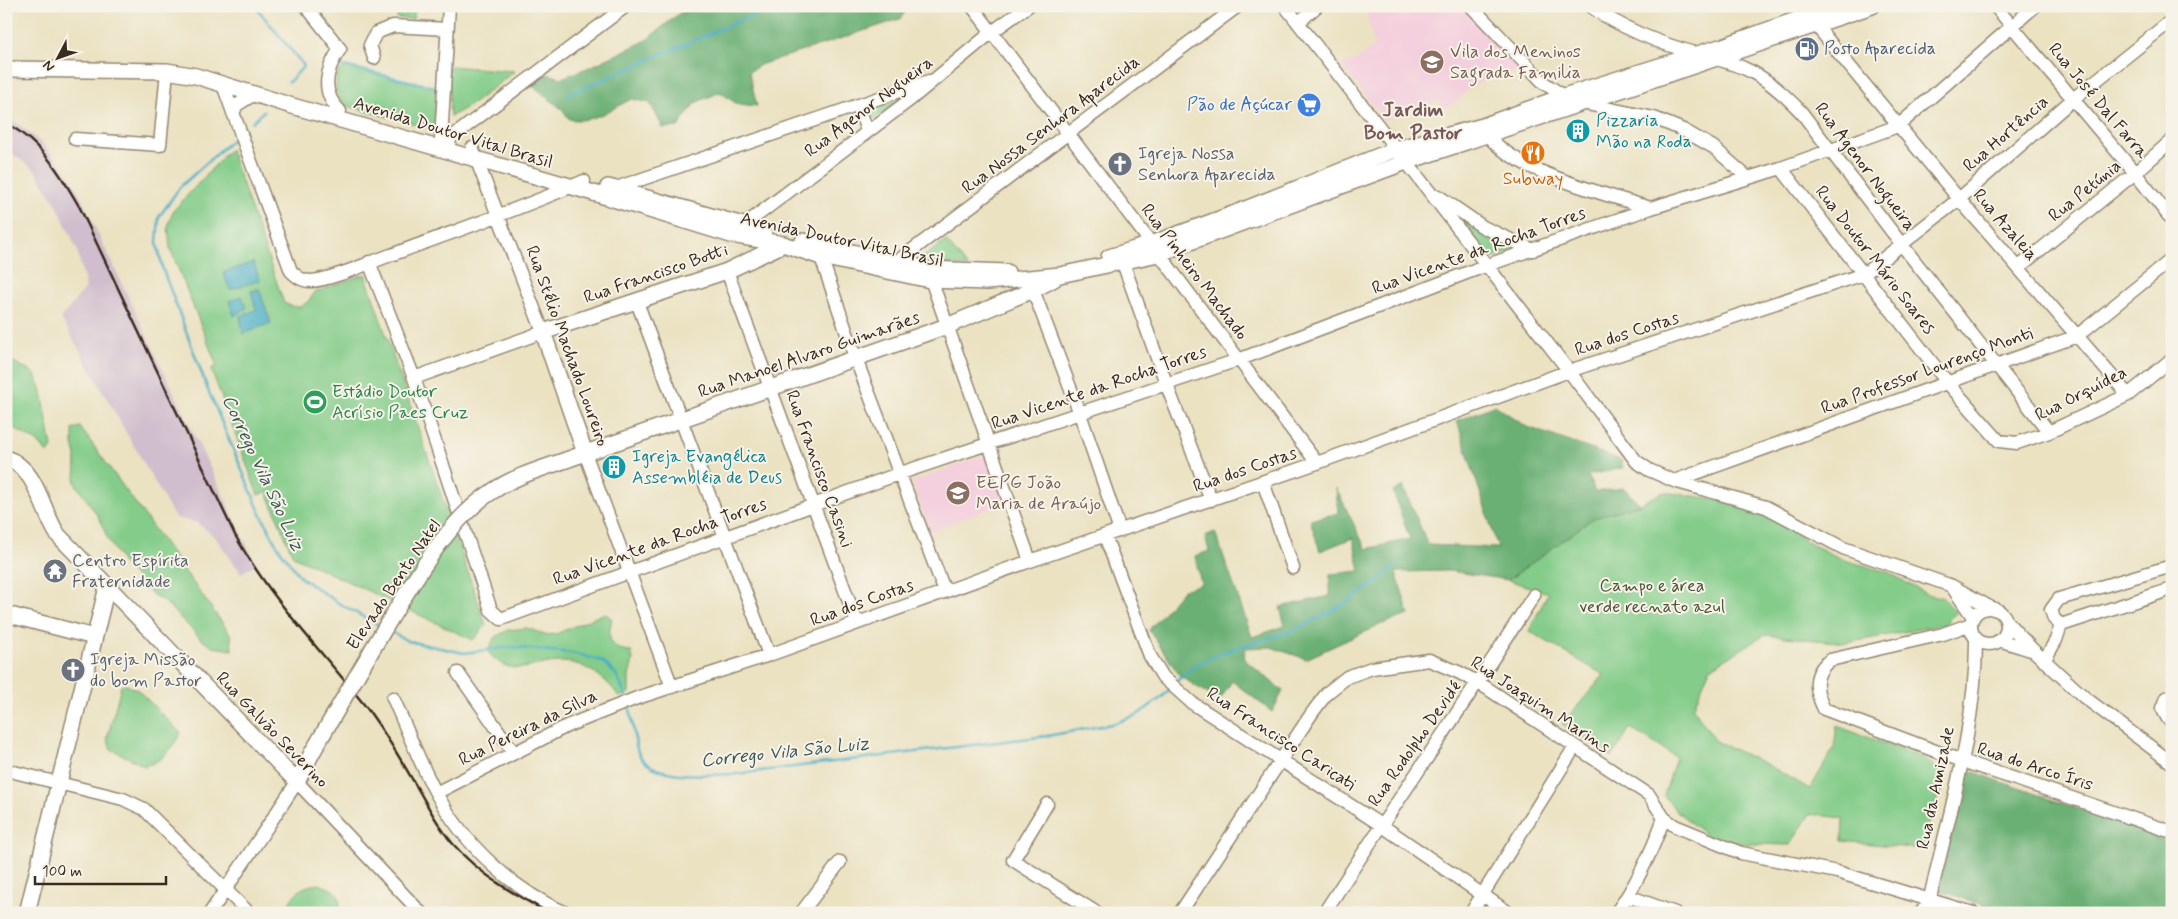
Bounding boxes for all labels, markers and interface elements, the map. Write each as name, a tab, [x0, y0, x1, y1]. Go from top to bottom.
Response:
north arrow	[32, 32, 82, 82]
fuel station icon: Posto Aparecida	[1794, 36, 1820, 62]
place label: Posto Aparecida	[1824, 37, 1936, 62]
street label: Rua José Dal Farra	[2042, 38, 2154, 164]
place label: Vila dos Meninos Sagrada Familia	[1450, 40, 1581, 87]
school or university icon: Vila dos Meninos Sagrada Familia	[1419, 49, 1445, 75]
street label: Rua Nossa Senhora Aparecida	[957, 50, 1145, 201]
street label: Rua Agenor Nogueira	[800, 51, 939, 165]
text: N	[39, 56, 59, 75]
street label: Rua Hortência	[1958, 90, 2054, 178]
street label: Avenida Doutor Vital Brasil	[350, 91, 556, 175]
supermarket icon: Pão de Açúcar	[1296, 92, 1322, 118]
place label: Pão de Açúcar	[1187, 93, 1293, 117]
district label: Jardim Bom Pastor	[1364, 97, 1463, 147]
street label: Rua Agenor Nogueira	[1807, 98, 1921, 237]
place label: Pizzaria Mão na Roda	[1596, 109, 1692, 154]
building icon: Pizzaria Mão na Roda	[1565, 118, 1591, 144]
restaurant icon: Subway	[1520, 140, 1546, 166]
place label: Igreja Nossa Senhora Aparecida	[1138, 142, 1276, 188]
church icon: Igreja Nossa Senhora Aparecida	[1107, 151, 1133, 177]
street label: Rua Petúnia	[2044, 154, 2126, 228]
place label: Subway	[1503, 167, 1563, 191]
street label: Rua Doutor Mário Soares	[1809, 181, 1941, 339]
street label: Rua Azaleia	[1967, 184, 2043, 266]
street label: Rua Pinheiro Machado	[1135, 199, 1253, 345]
street label: Rua Vicente da Rocha Torres	[1369, 201, 1589, 301]
street label: Avenida Doutor Vital Brasil	[738, 207, 946, 273]
street label: Rua Francisco Botti	[581, 238, 731, 310]
street label: Rua Stélio Machado Loureiro	[520, 242, 614, 450]
street label: Rua Manoel Alvaro Guimarães	[695, 306, 923, 404]
street label: Rua dos Costas	[1572, 306, 1682, 362]
street label: Rua Professor Lourenço Monti	[1818, 321, 2037, 421]
street label: Rua Vicente da Rocha Torres	[988, 340, 1210, 436]
street label: Rua Orquídea	[2031, 361, 2131, 427]
place label: Estádio Doutor Acrísio Paes Cruz	[332, 380, 469, 425]
street label: Rua Francisco Casini	[779, 387, 859, 551]
sports icon: Estádio Doutor Acrísio Paes Cruz	[302, 389, 328, 415]
water label: Corrego Vila São Luiz	[216, 391, 310, 555]
street label: Rua dos Costas	[1190, 441, 1300, 499]
place label: Igreja Evangélica Assembléia de Deus	[632, 445, 782, 490]
building icon: Igreja Evangélica Assembléia de Deus	[601, 454, 627, 480]
place label: EEPG João Maria de Araújo	[976, 471, 1101, 516]
school or university icon: EEPG João Maria de Araújo	[945, 480, 971, 506]
street label: Rua Vicente da Rocha Torres	[550, 492, 770, 592]
street label: Elevado Bento Natel	[341, 515, 447, 655]
place label: Centro Espírita Fraternidade	[72, 549, 189, 594]
temple icon: Centro Espírita Fraternidade	[42, 558, 68, 584]
street label: Rua dos Costas	[807, 573, 917, 633]
park label: Campo e área verde recnato azul	[1579, 574, 1725, 619]
place label: Igreja Missão do bom Pastor	[90, 648, 202, 693]
street label: Rua Joaquim Marins	[1466, 651, 1614, 759]
church icon: Igreja Missão do bom Pastor	[60, 657, 86, 683]
street label: Rua Galvão Severino	[210, 667, 334, 793]
street label: Rua Rodolpho Devidé	[1363, 676, 1467, 812]
street label: Rua Francisco Caricati	[1202, 682, 1361, 797]
street label: Rua Pereira da Silva	[455, 684, 601, 772]
street label: Rua da Amizade	[1911, 724, 1961, 852]
water label: Corrego Vila São Luiz	[700, 731, 870, 773]
street label: Rua do Arco Íris	[1974, 737, 2096, 797]
scale bar	[35, 854, 166, 886]
text: 100 m	[42, 862, 82, 882]

